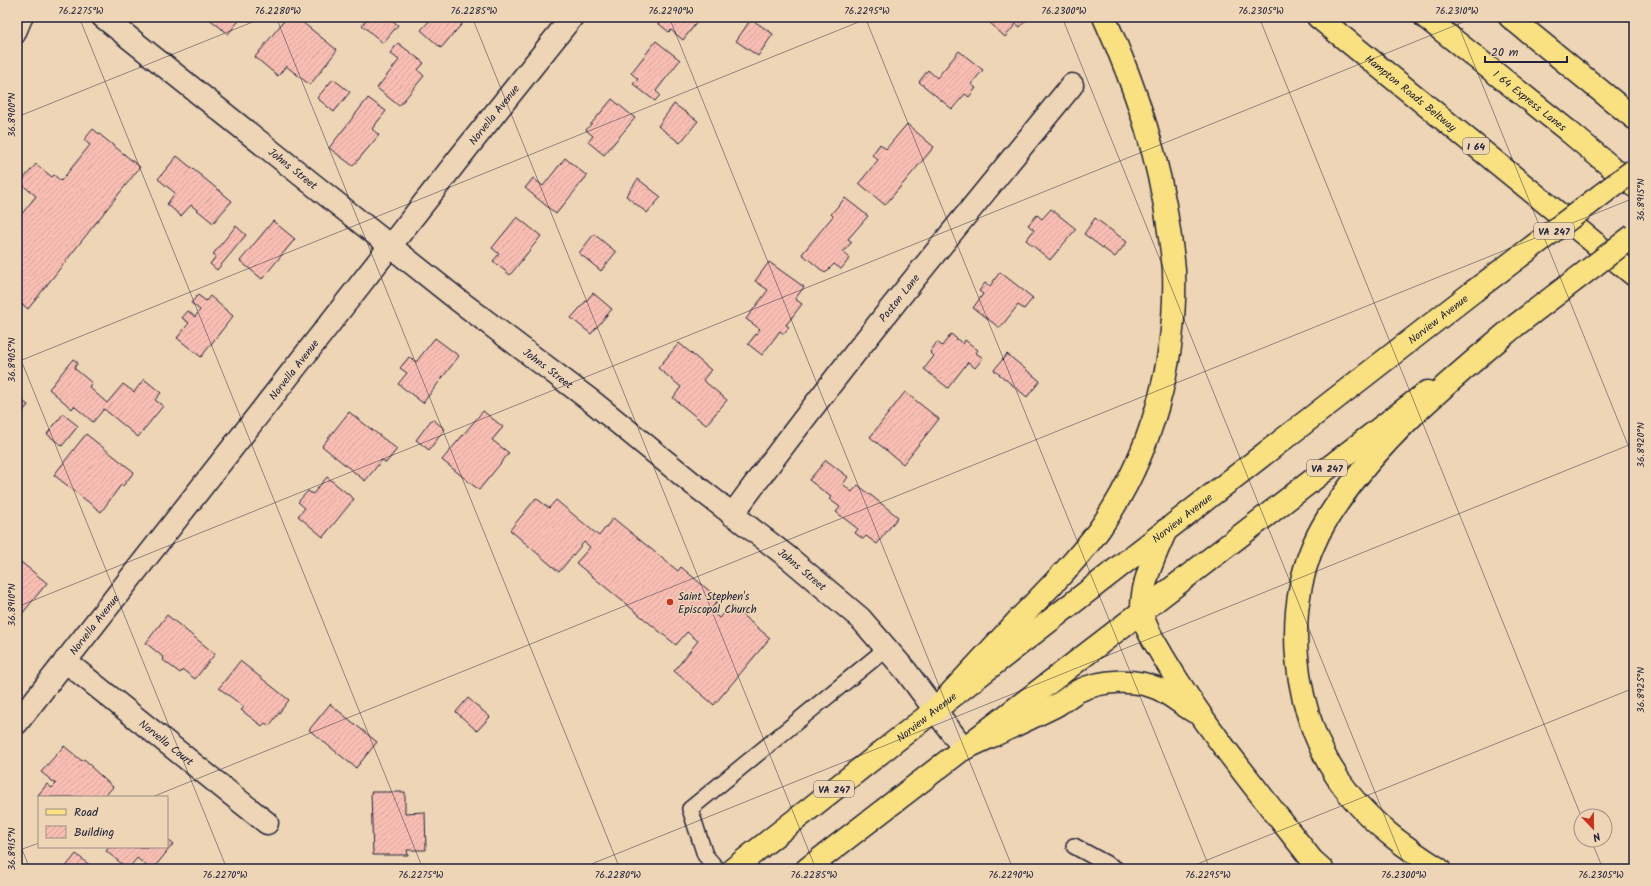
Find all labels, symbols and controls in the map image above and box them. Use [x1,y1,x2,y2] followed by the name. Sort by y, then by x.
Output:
[58,3,104,19] text: 76.2275°W
[255,3,301,19] text: 76.2280°W
[451,3,498,19] text: 76.2285°W
[648,3,694,19] text: 76.2290°W
[844,3,890,19] text: 76.2295°W
[1041,3,1087,19] text: 76.2300°W
[1238,3,1284,19] text: 76.2305°W
[1435,3,1479,19] text: 76.2310°W
[1485,38,1567,64] scale bar
[1491,43,1519,62] text: 20 m
[1360,51,1461,137] street label: Hampton Roads Beltway
[1488,66,1570,136] street label: I 64 Express Lanes
[465,81,525,149] street label: Norvella Avenue
[4,92,20,137] text: 36.8900°N
[1463,138,1489,154] road number: I 64
[264,144,322,195] street label: Johns Street
[1633,178,1649,222] text: 36.8915°N
[1534,223,1574,239] road number: VA 247
[875,270,925,326] street label: Poston Lane
[1404,290,1473,349] street label: Norview Avenue
[265,336,324,404] street label: Norvella Avenue
[4,337,20,383] text: 36.8905°N
[519,344,577,394] street label: Johns Street
[1633,422,1649,468] text: 36.8920°N
[1307,460,1347,476] road number: VA 247
[1148,489,1217,548] street label: Norview Avenue
[773,544,830,596] street label: Johns Street
[4,583,20,626] text: 36.8910°N
[678,588,757,619] place label: Saint Stephen's Episcopal Church
[65,591,124,660] street label: Norvella Avenue
[665,597,675,607] marker: Saint Stephen's Episcopal Church
[1633,667,1649,713] text: 36.8925°N
[893,688,961,747] street label: Norview Avenue
[135,716,198,771] street label: Norvella Court
[814,781,854,797] road number: VA 247
[38,796,168,848] legend
[74,803,99,822] text: Road
[1573,808,1613,848] north arrow
[74,823,114,842] text: Building
[4,827,20,871] text: 36.8915°N
[1590,827,1603,846] text: N
[203,867,248,883] text: 76.2270°W
[398,867,444,883] text: 76.2275°W
[595,867,641,883] text: 76.2280°W
[791,867,838,883] text: 76.2285°W
[988,867,1034,883] text: 76.2290°W
[1185,867,1231,883] text: 76.2295°W
[1381,867,1427,883] text: 76.2300°W
[1578,867,1624,883] text: 76.2305°W

